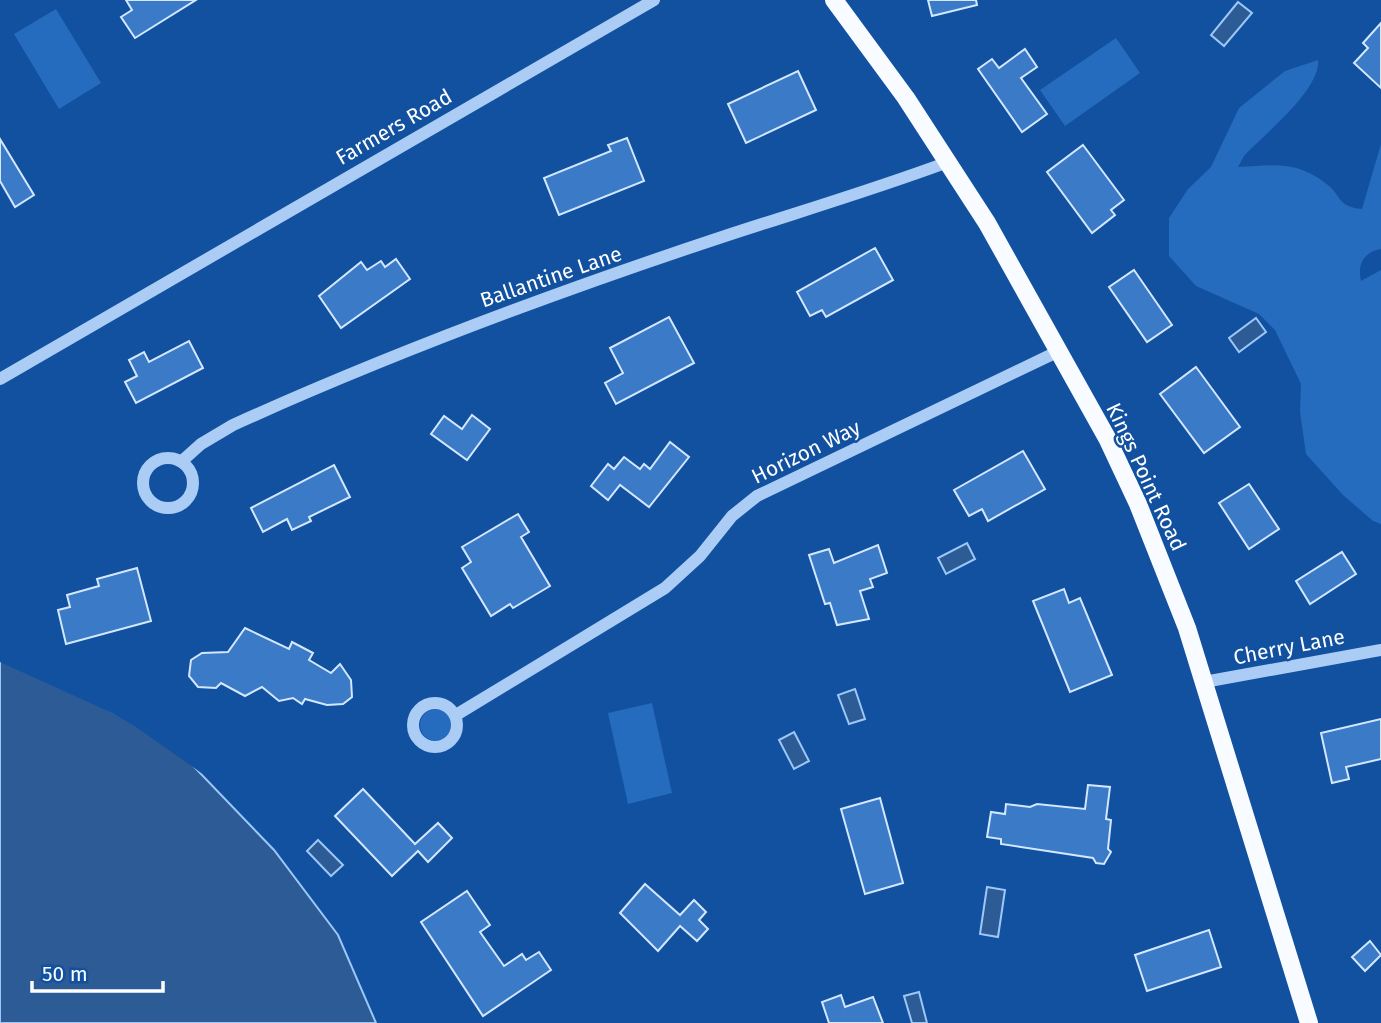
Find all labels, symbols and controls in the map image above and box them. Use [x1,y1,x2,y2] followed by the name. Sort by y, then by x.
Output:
[331,83,457,171] street label: Farmers Road
[477,241,625,313] street label: Ballantine Lane
[1100,399,1192,555] street label: Kings Point Road
[747,414,865,490] street label: Horizon Way
[1231,623,1347,671] street label: Cherry Lane
[32,950,163,994] scale bar
[42,961,88,987] text: 50 m

